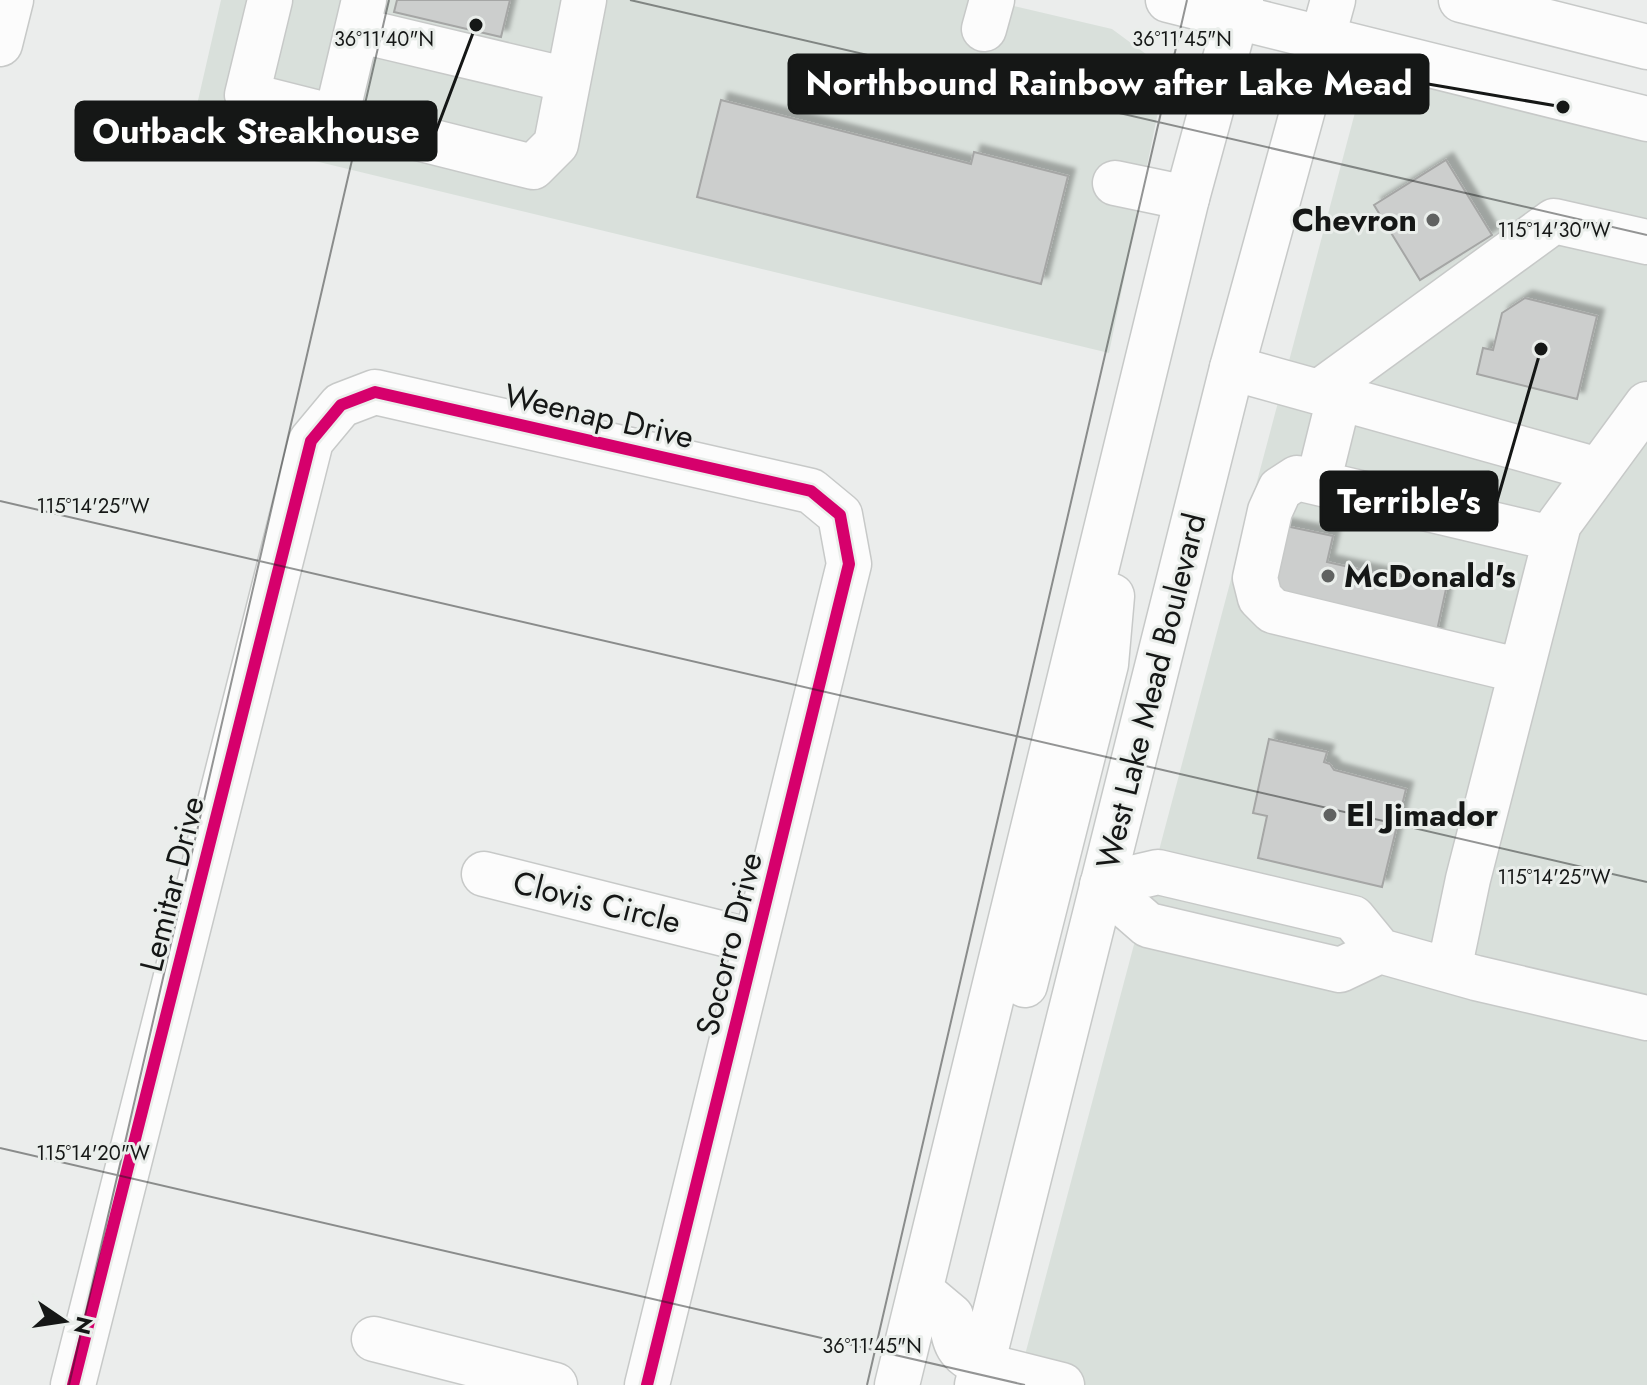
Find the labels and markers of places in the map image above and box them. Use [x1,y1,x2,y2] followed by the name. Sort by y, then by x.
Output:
[789,55,1428,113] callout: Northbound Rainbow after Lake Mead
[76,102,436,160] callout: Outback Steakhouse
[1292,197,1417,243] place label: Chevron
[1424,211,1442,229] marker: Chevron
[1321,472,1497,530] callout: Terrible's
[1344,553,1516,599] place label: McDonald's
[1319,567,1337,585] marker: McDonald's
[1346,792,1498,838] place label: El Jimador
[1321,806,1339,824] marker: El Jimador

